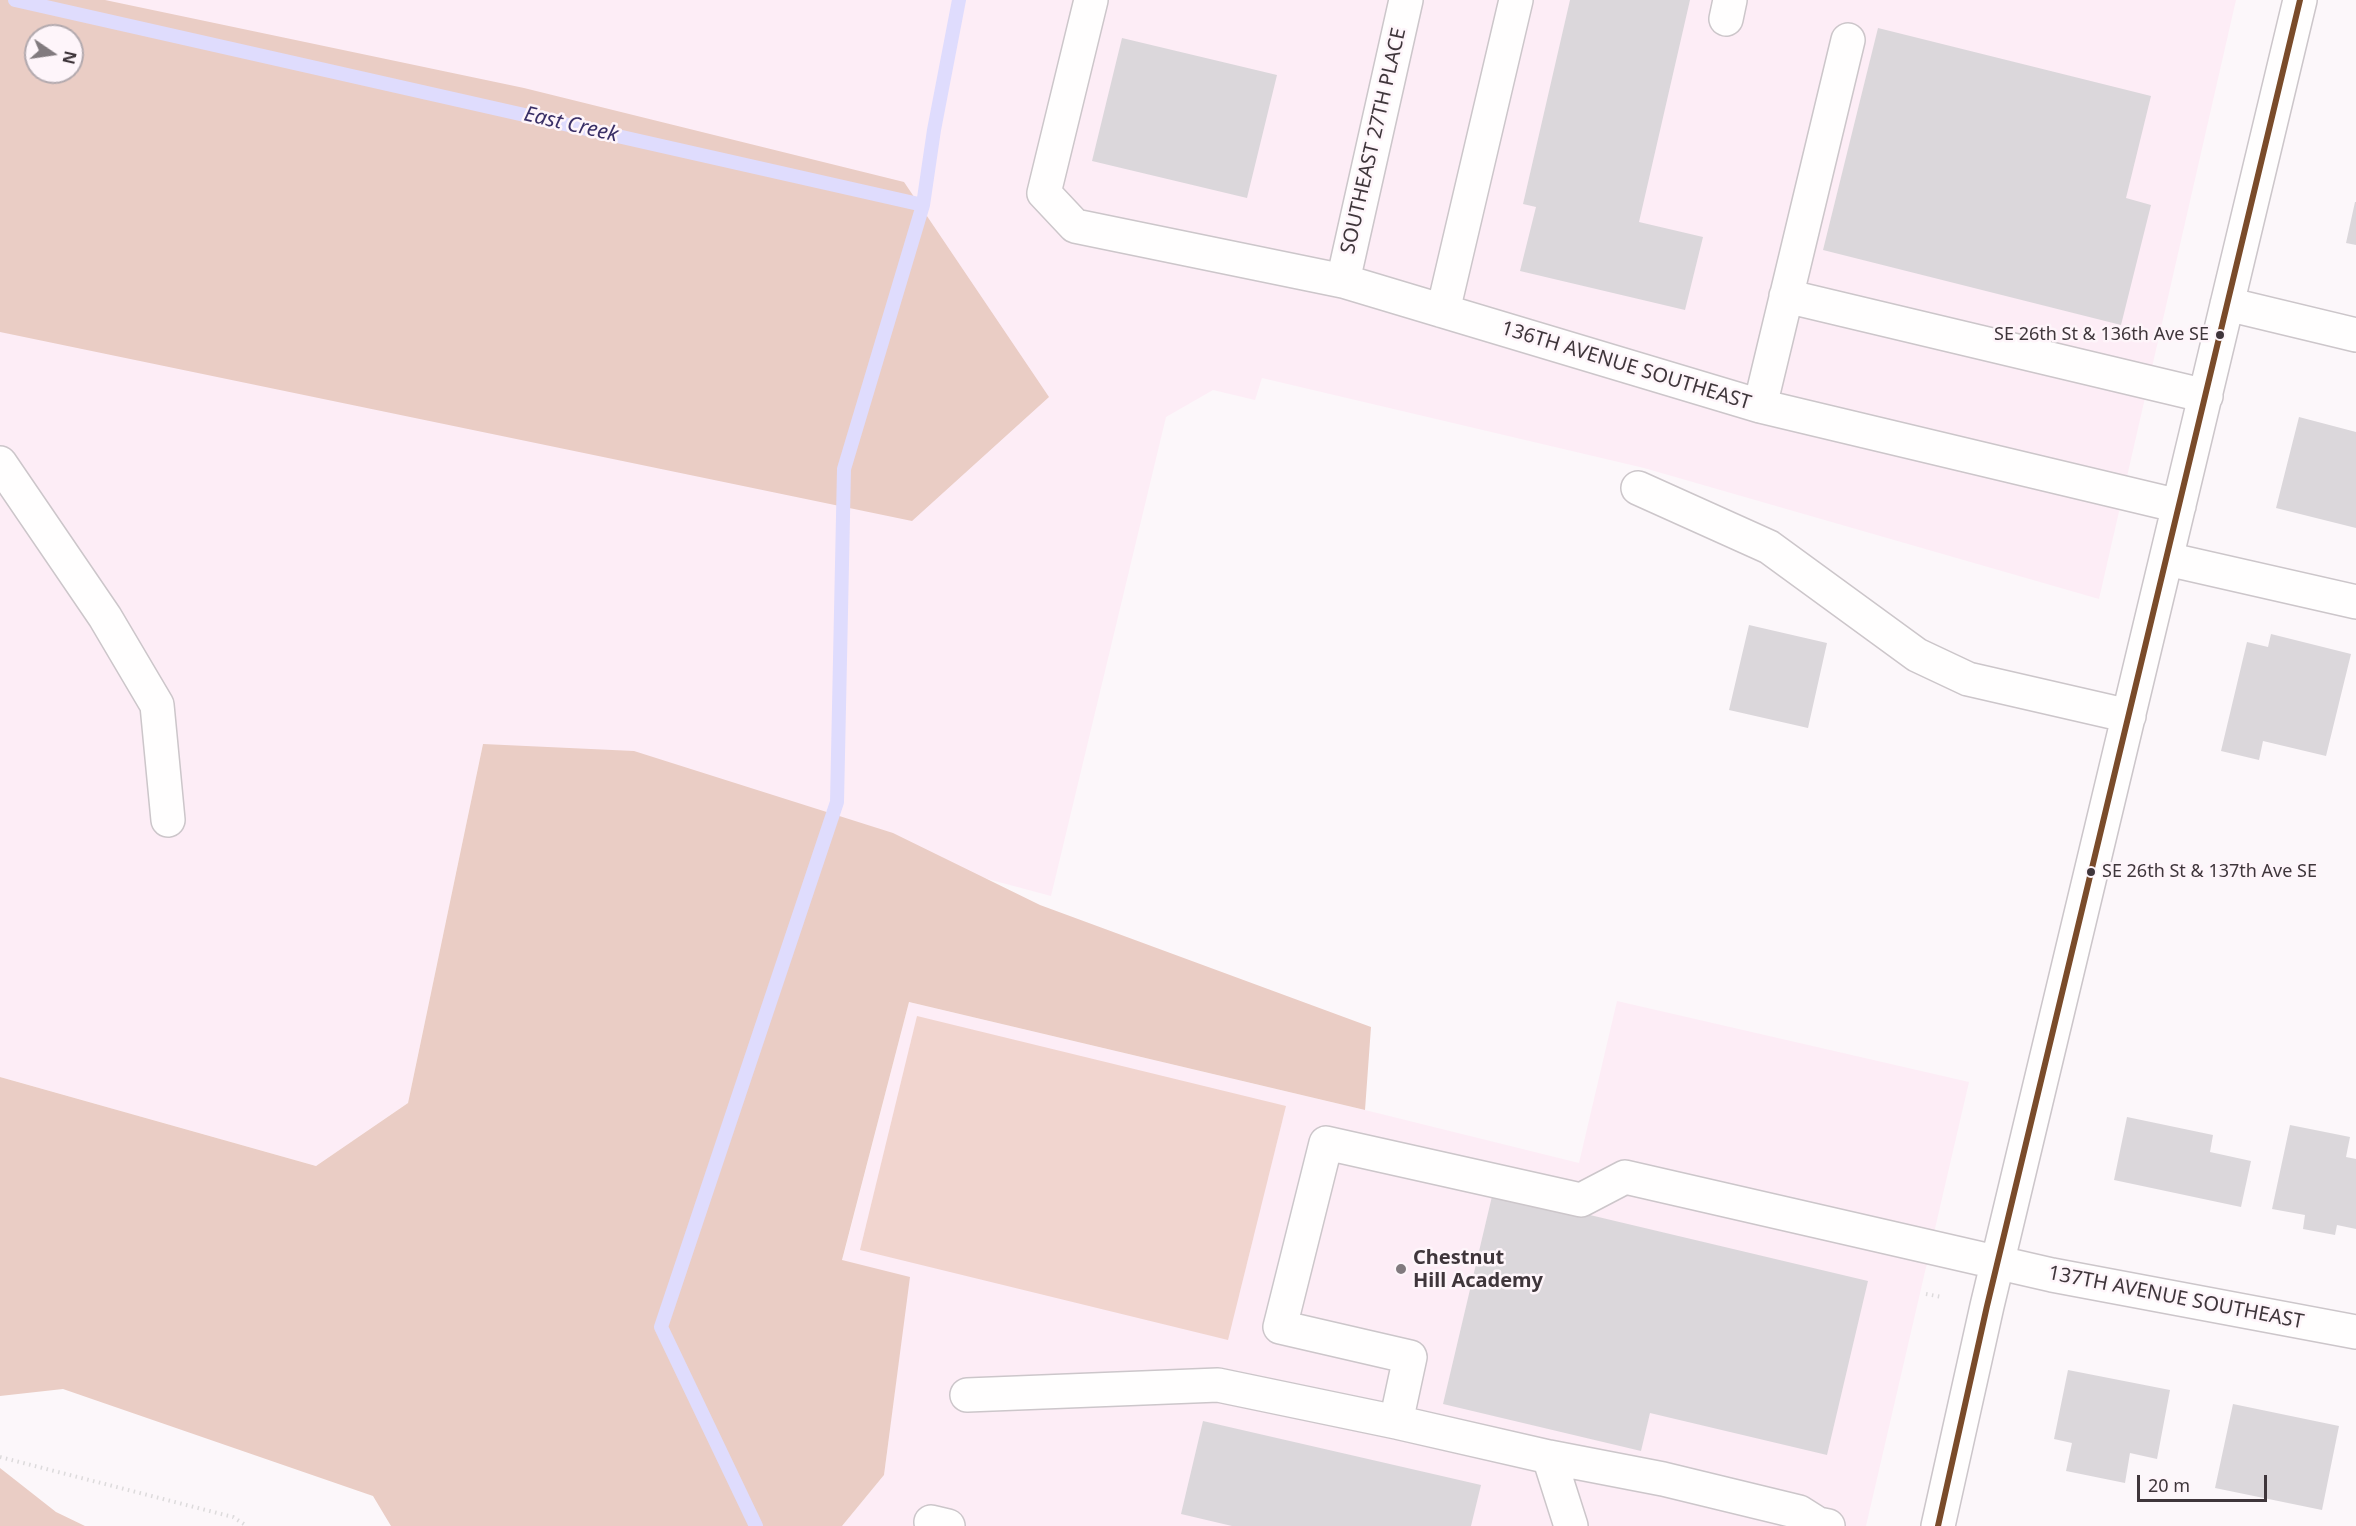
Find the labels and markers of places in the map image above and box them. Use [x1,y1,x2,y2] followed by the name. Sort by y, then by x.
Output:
[1994,324,2209,346] place label: SE 26th St & 136th Ave SE
[2214,329,2226,341] marker: SE 26th St & 136th Ave SE
[2102,861,2317,883] place label: SE 26th St & 137th Ave SE
[2085,866,2097,878] marker: SE 26th St & 137th Ave SE
[1413,1246,1543,1293] place label: Chestnut Hill Academy
[1394,1262,1408,1276] marker: Chestnut Hill Academy

